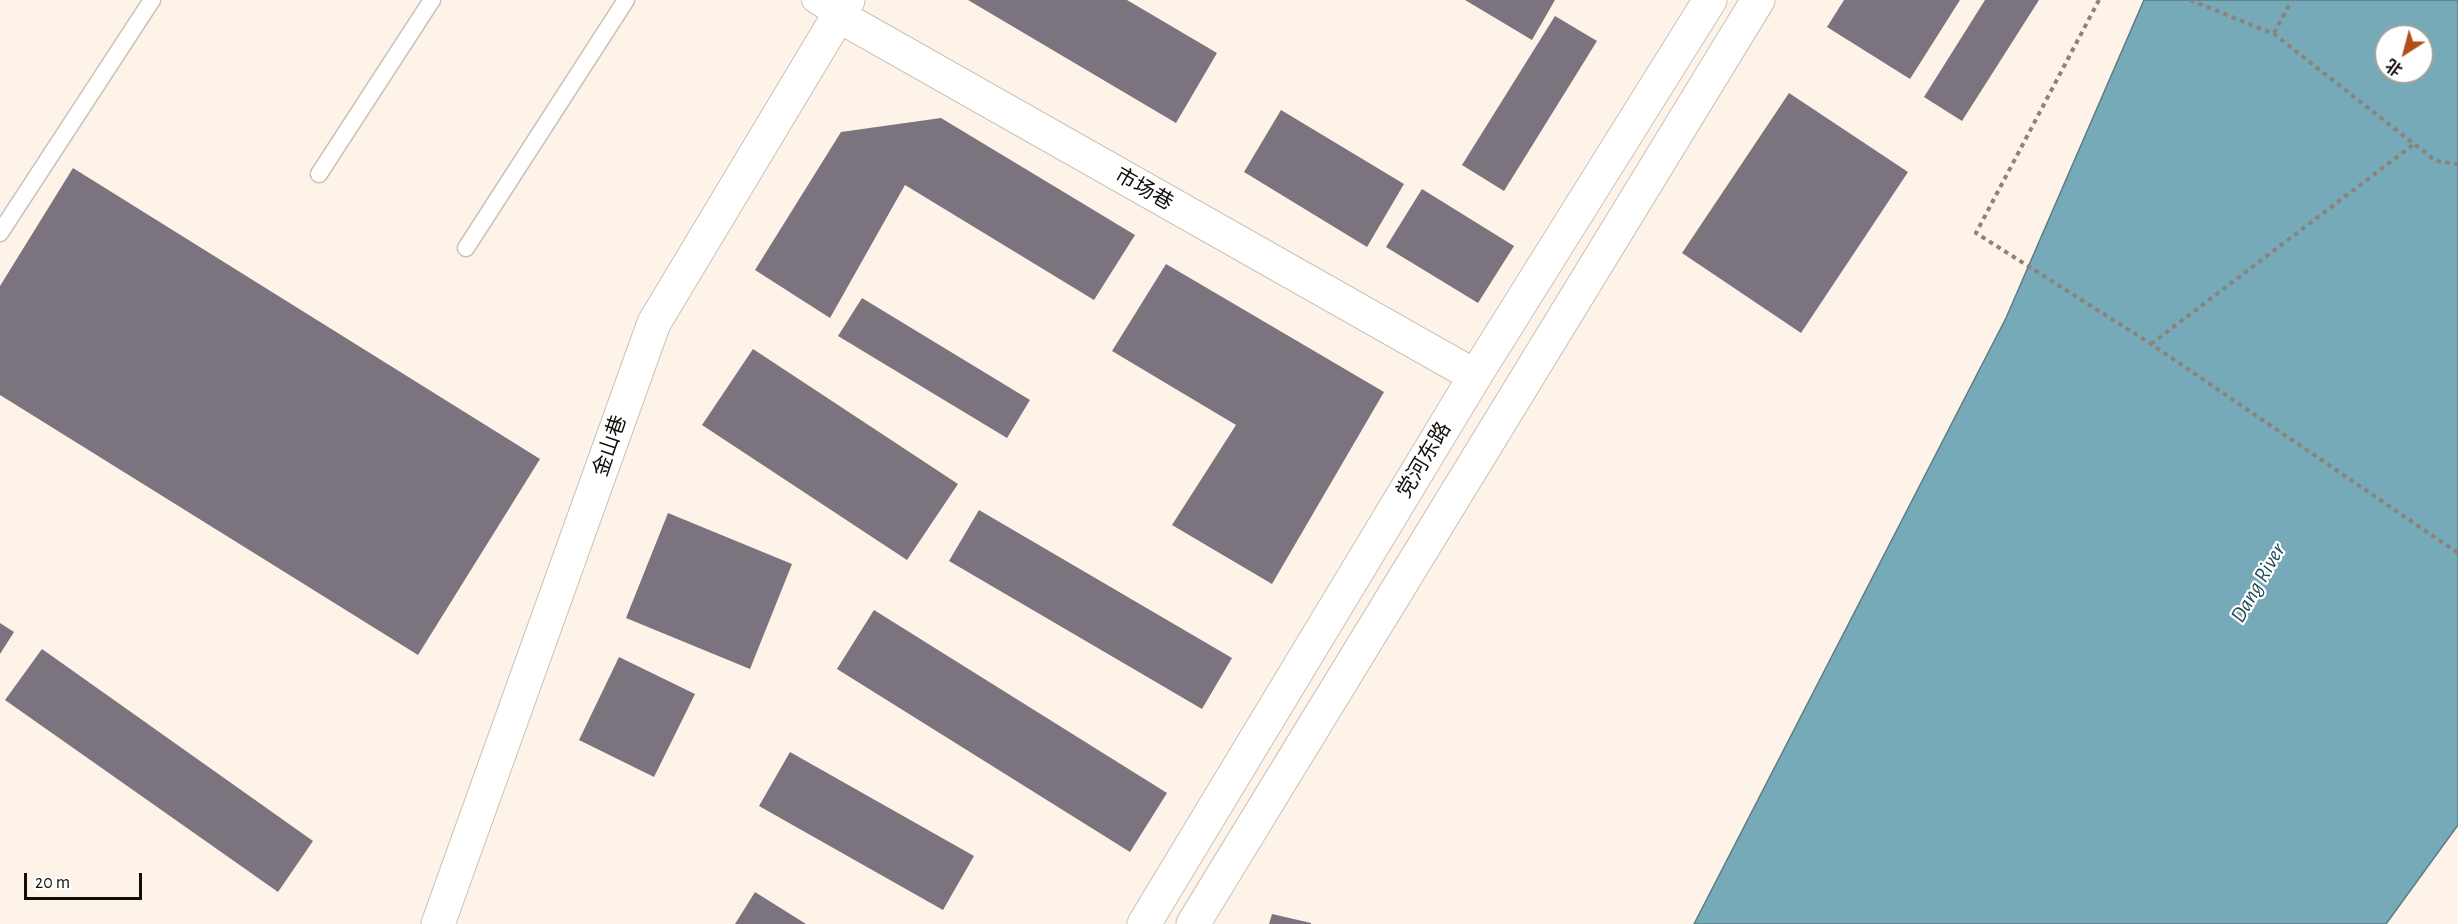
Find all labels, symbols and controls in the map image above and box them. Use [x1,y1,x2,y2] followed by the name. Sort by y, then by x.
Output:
[2374,24,2434,84] north arrow
[2383,56,2406,78] text: 北
[1110,162,1178,216] street label: 市场巷
[588,412,632,480] street label: 金山巷
[1392,418,1456,502] street label: 党河东路
[2225,539,2291,627] water label: Dang River
[27,861,146,899] scale bar
[35,874,70,892] text: 20 m

